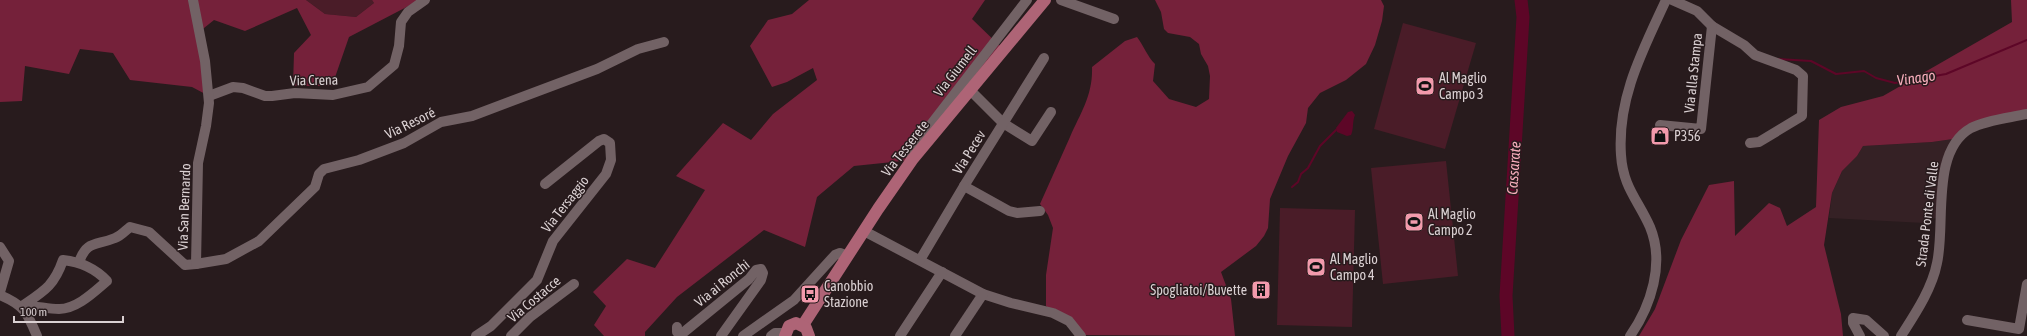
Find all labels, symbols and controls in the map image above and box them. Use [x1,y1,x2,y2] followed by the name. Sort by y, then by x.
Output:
[1681,32,1705,114] street label: Via alla Stampa
[930,42,980,99] street label: Via Giumell
[1895,66,1936,89] water label: Vinago
[1439,70,1487,102] place label: Al Maglio Campo 3
[290,72,338,88] street label: Via Crena
[1414,75,1436,97] sports icon: Al Maglio Campo 3
[382,104,438,142] street label: Via Resoré
[878,117,932,179] street label: Via Tesserete
[1649,125,1671,147] shop icon: P356
[949,127,989,177] street label: Via Pecev
[1674,128,1701,144] place label: P356
[1503,141,1524,195] water label: Cassarate
[1913,160,1941,268] street label: Strada Ponte di Valle
[174,163,194,251] street label: Via San Bernardo
[538,173,592,235] street label: Via Tersaggio
[1428,206,1476,238] place label: Al Maglio Campo 2
[1403,211,1425,233] sports icon: Al Maglio Campo 2
[1330,251,1378,283] place label: Al Maglio Campo 4
[691,256,753,310] street label: Via ai Ronchi
[1305,256,1327,278] sports icon: Al Maglio Campo 4
[504,272,564,326] street label: Via Costacce
[824,278,873,310] place label: Canobbio Stazione
[1250,279,1272,301] building icon: Spogliatoi/Buvette
[1150,282,1247,298] place label: Spogliatoi/Buvette
[799,283,821,305] bus stop icon: Canobbio Stazione
[14,298,123,324] scale bar
[20,305,47,319] text: 100 m

